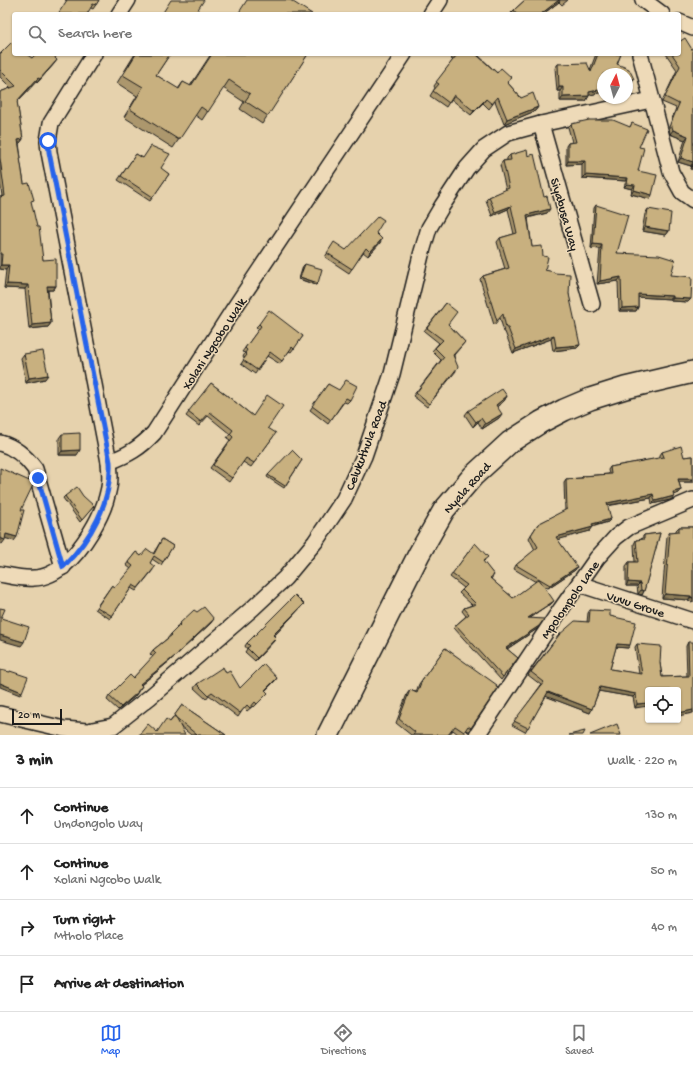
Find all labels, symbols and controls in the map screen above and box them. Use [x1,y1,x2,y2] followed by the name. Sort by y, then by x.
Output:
[12,12,681,56] search box
[26,23,48,45] icon: search
[58,25,132,43] text: Search here
[597,68,633,104] north arrow
[39,132,57,150] route start
[546,176,581,253] street label: Siyabusa Way
[179,295,251,394] street label: Xolani Ngcobo Walk
[343,398,392,493] street label: Celukuthula Road
[441,459,496,517] street label: Nyala Road
[29,469,47,487] route end
[539,558,604,642] street label: Mpolompolo Lane
[603,589,666,622] street label: Vuvu Grove
[645,687,681,723] map controls
[645,687,681,723] button: locate
[12,707,62,726] scale bar
[18,710,40,722] text: 20 m
[16,751,53,771] text: 3 min
[607,754,677,769] text: Walk · 220 m
[54,799,108,817] text: Continue
[16,805,38,827] icon: ahead
[645,808,677,823] text: 130 m
[54,817,143,832] text: Umdongolo Way
[54,855,108,873] text: Continue
[16,861,38,883] icon: ahead
[650,864,677,879] text: 50 m
[54,873,160,888] text: Xolani Ngcobo Walk
[54,911,114,929] text: Turn right
[16,917,38,939] icon: right
[651,920,677,935] text: 40 m
[54,929,123,944] text: Mtholo Place
[16,973,38,995] icon: arrive
[54,975,184,993] text: Arrive at destination
[100,1022,122,1058] tab: Map
[321,1022,366,1058] tab: Directions
[565,1022,593,1058] tab: Saved

